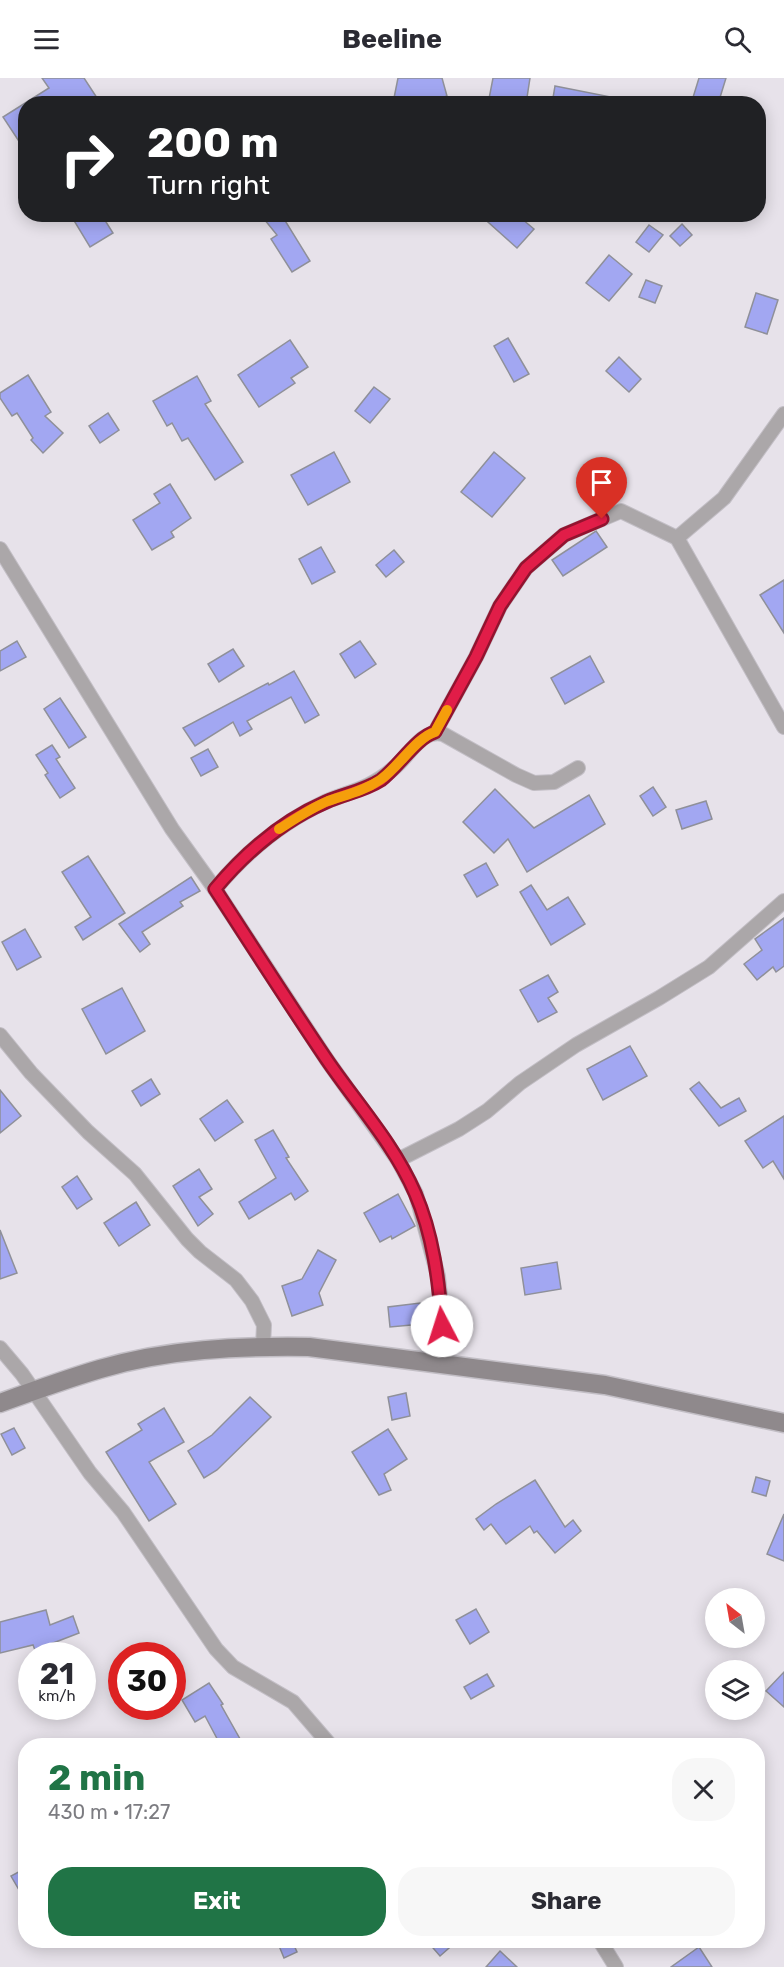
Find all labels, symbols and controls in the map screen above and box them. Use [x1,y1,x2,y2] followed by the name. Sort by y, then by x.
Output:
[30,23,63,56] icon: menu
[342,23,442,55] text: Beeline
[721,23,754,56] icon: search
[147,118,279,168] text: 200 m
[48,120,126,198] icon: right
[147,169,270,201] text: Turn right
[576,457,627,519] pin
[585,466,618,499] icon: arrive
[410,1294,474,1358] position arrow
[705,1588,765,1648] north arrow
[705,1588,765,1720] map controls
[108,1642,186,1720] speed limit sign: 30
[40,1656,74,1692] text: 21
[705,1660,765,1720] button: layers
[38,1687,76,1705] text: km/h
[48,1756,146,1799] text: 2 min
[672,1758,735,1821] button: close
[48,1800,170,1824] text: 430 m · 17:27
[48,1867,386,1936] button: Exit
[398,1867,735,1936] button: Share

